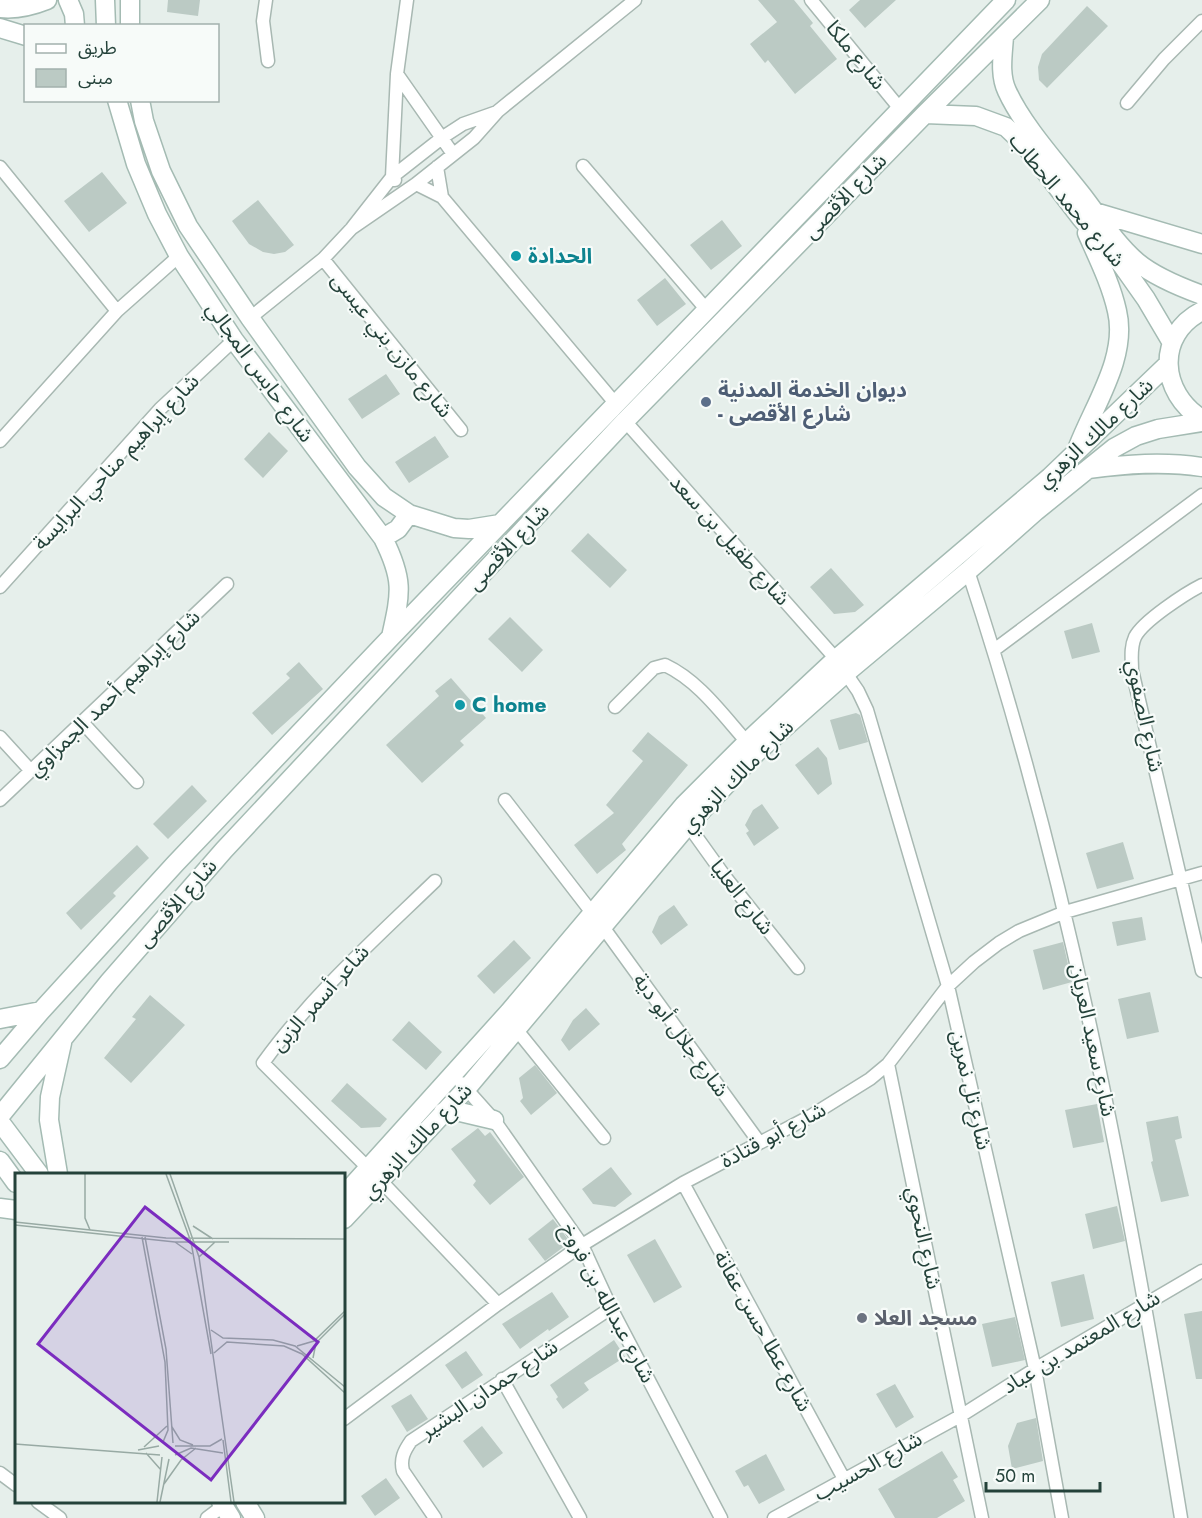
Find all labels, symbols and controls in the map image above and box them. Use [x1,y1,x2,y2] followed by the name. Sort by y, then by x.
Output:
[819,14,893,96] street label: شارع ملكا
[24,24,219,102] legend
[78,35,117,61] text: طريق
[78,65,113,91] text: مبنى
[1002,126,1132,274] street label: شارع محمد الحطاب
[796,146,894,246] street label: شارع الأقصى
[528,241,592,271] place label: الحدادة
[509,249,523,263] marker: الحدادة
[323,266,460,425] street label: شارع مازن بني عيسى
[198,296,321,449] street label: شارع حابس المجالي
[26,367,207,558] street label: شارع إبراهيم مناحي البرايسة
[1030,371,1161,496] street label: شارع مالك الزهري
[718,375,907,429] place label: ديوان الخدمة المدنية - شارع الأقصى
[699,395,713,409] marker: ديوان الخدمة المدنية - شارع الأقصى
[663,468,797,612] street label: شارع طفيل بن سعد
[460,497,556,597] street label: شارع الأقصى
[21,602,208,784] street label: شارع إبراهيم أحمد الجمزاوي
[1118,657,1172,775] street label: شارع الصفوي
[472,690,547,720] place label: C home
[453,698,467,712] marker: C home
[673,712,801,840] street label: شارع مالك الزهري
[130,852,224,954] street label: شارع الأقصى
[703,853,781,941] street label: شارع العليا
[264,938,376,1058] street label: شاعر أسمر الزبن
[1062,961,1124,1119] street label: شارع سعيد العريان
[626,967,736,1103] street label: شارع جلال أبو دية
[943,1027,999,1153] street label: شارع تل نمرين
[355,1076,480,1207] street label: شارع مالك الزهري
[715,1095,831,1175] street label: شارع أبو قتادة
[15,1173,345,1503] inset map
[898,1184,949,1292] street label: شارع النحوي
[553,1218,663,1388] street label: شارع عبدالله بن فروخ
[706,1245,820,1417] street label: شارع عطا حسن عفانة
[996,1283,1166,1401] street label: شارع المعتمد بن عباد
[874,1303,978,1333] place label: مسجد العلا
[855,1311,869,1325] marker: مسجد العلا
[413,1332,564,1447] street label: شارع حمدان البشير
[808,1424,928,1508] street label: شارع الحسيب
[986,1455,1100,1493] scale bar
[995,1463,1035,1489] text: 50 m

